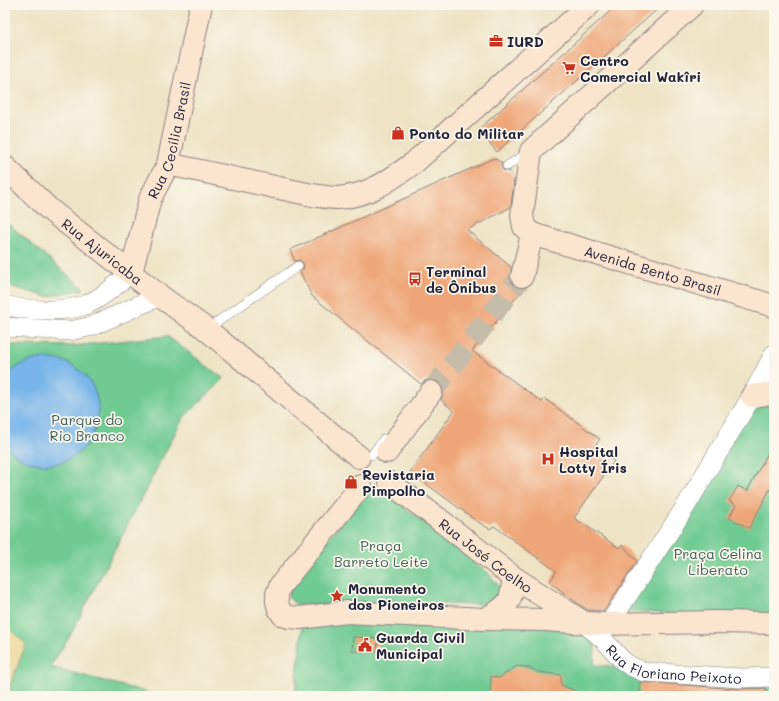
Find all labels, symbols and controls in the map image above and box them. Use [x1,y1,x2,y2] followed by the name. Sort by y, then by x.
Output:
[507,32,544,51] place label: IURD
[488,33,504,49] office icon: IURD
[580,51,701,86] place label: Centro Comercial Wakîri
[561,60,577,76] supermarket icon: Centro Comercial Wakîri
[142,80,194,202] street label: Rua Cecília Brasil
[409,124,524,143] place label: Ponto do Militar
[390,125,406,141] shop icon: Ponto do Militar
[58,213,147,289] street label: Rua Ajuricaba
[582,241,724,299] street label: Avenida Bento Brasil
[426,262,496,297] place label: Terminal de Ônibus
[407,271,423,287] bus stop icon: Terminal de Ônibus
[50,410,124,445] park label: Parque do Rio Branco
[559,442,627,477] place label: Hospital Lotty Íris
[540,451,556,467] hospital icon: Hospital Lotty Íris
[362,465,435,500] place label: Revistaria Pimpolho
[343,474,359,490] shop icon: Revistaria Pimpolho
[435,514,536,597] street label: Rua José Coelho
[334,536,428,571] park label: Praça Barreto Leite
[674,544,762,579] park label: Praça Celina Liberato
[348,579,444,614] place label: Monumento dos Pioneiros
[329,588,345,604] place icon: Monumento dos Pioneiros
[376,628,464,663] place label: Guarda Civil Municipal
[357,637,373,653] public building icon: Guarda Civil Municipal
[603,640,742,688] street label: Rua Floriano Peixoto

